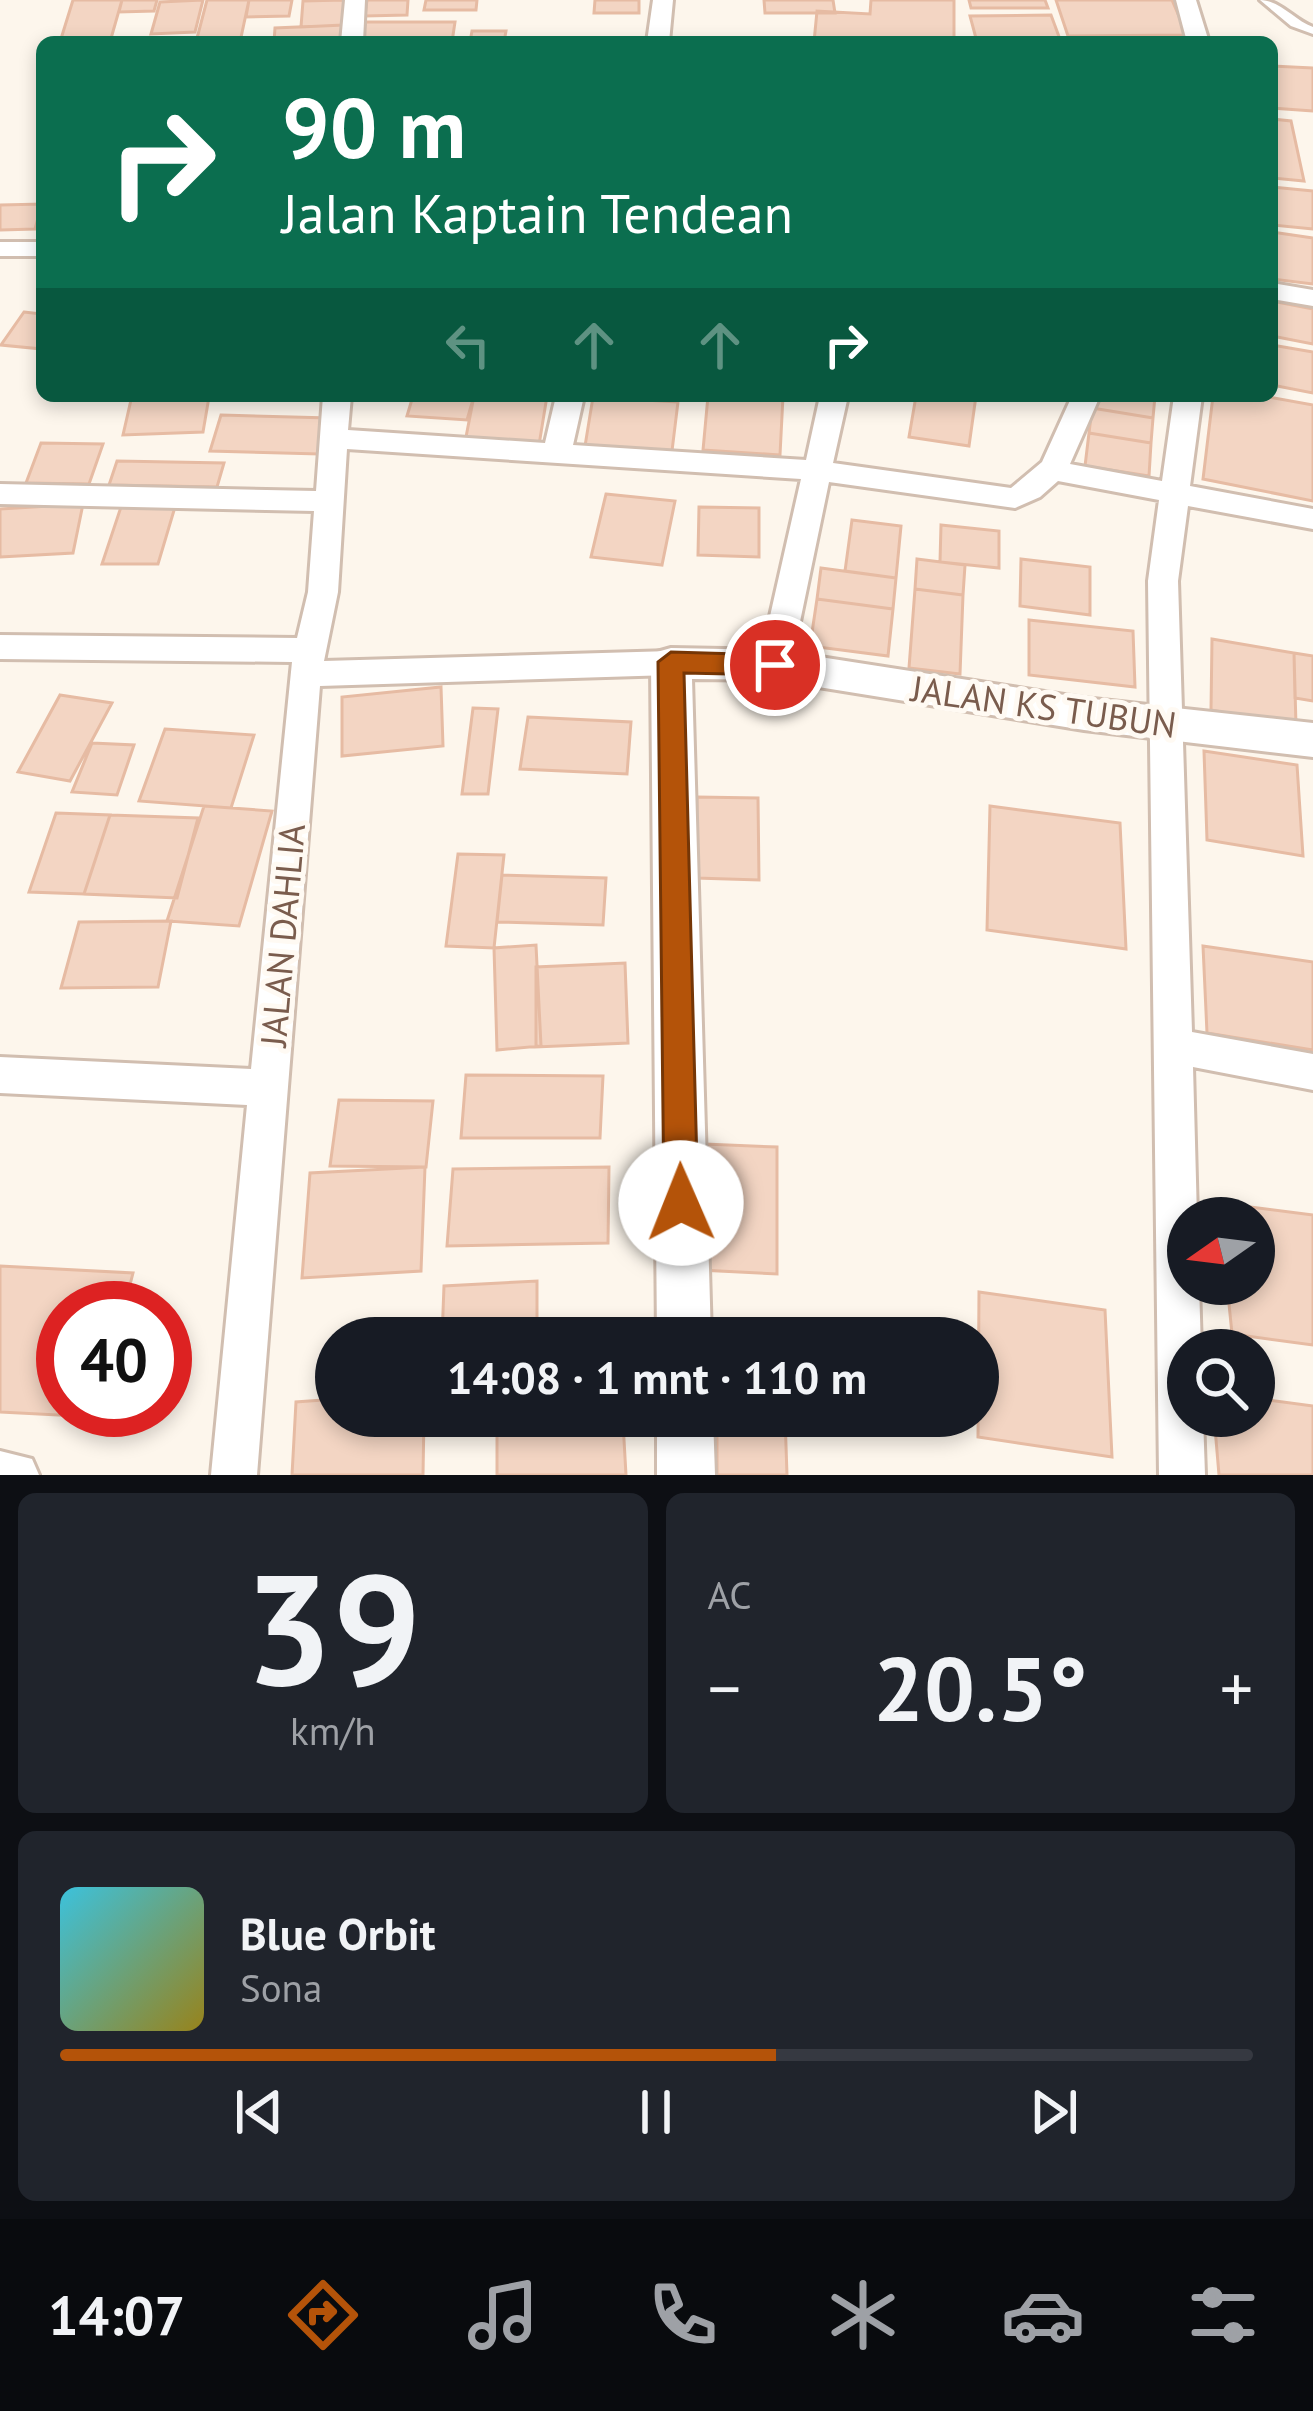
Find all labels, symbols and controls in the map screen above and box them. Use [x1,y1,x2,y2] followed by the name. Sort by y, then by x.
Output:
[282,72,466,181] text: 90 m
[84,84,240,240] icon: right
[282,178,793,248] text: Jalan Kaptain Tendean
[435,312,501,378] icon: left
[561,312,627,378] icon: ahead
[687,312,753,378] icon: ahead
[813,312,879,378] icon: right
[724,614,826,716] pin
[742,632,808,698] icon: arrive
[907,664,1179,748] street label: JALAN KS TUBUN
[249,822,315,1050] street label: JALAN DAHLIA
[618,1140,744,1266] position arrow
[1167,1197,1275,1305] north arrow
[1167,1197,1275,1437] map controls
[36,1281,192,1437] speed limit sign: 40
[1167,1329,1275,1437] button: search
[447,1348,867,1406] text: 14:08 · 1 mnt · 110 m
[244,1526,421,1728] text: 39
[708,1569,752,1620] text: AC
[873,1629,1088,1746] text: 20.5°
[708,1645,741,1730] text: −
[1220,1645,1253,1730] text: +
[290,1705,376,1756] text: km/h
[240,1904,436,1962] text: Blue Orbit
[240,1962,322,2013] text: Sona
[226,2079,292,2145] icon: previous
[623,2079,689,2145] icon: pause
[1021,2079,1087,2145] icon: next
[281,2273,365,2357] icon: directions
[461,2273,545,2357] icon: music
[641,2273,725,2357] icon: phone
[821,2273,905,2357] icon: climate
[1001,2273,1085,2357] icon: car
[1181,2273,1265,2357] icon: filters
[48,2280,185,2350] text: 14:07

